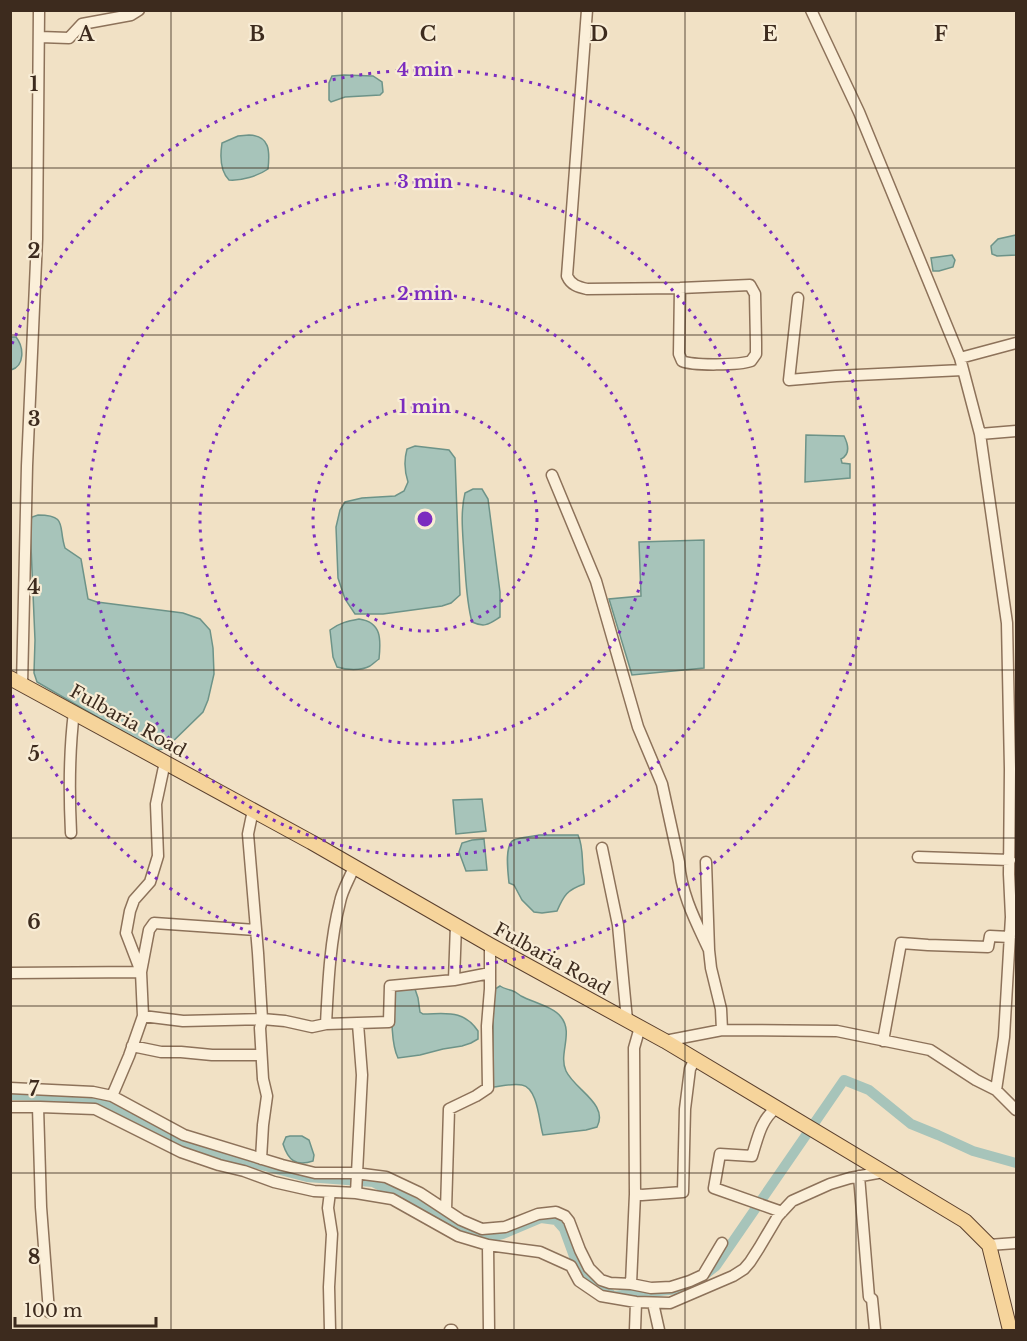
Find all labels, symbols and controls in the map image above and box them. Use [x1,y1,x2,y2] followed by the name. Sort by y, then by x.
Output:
[77,22,95,46] text: A
[249,22,265,46] text: B
[420,22,436,46] text: C
[590,22,608,46] text: D
[762,22,778,46] text: E
[934,22,948,46] text: F
[397,59,453,81] text: 4 min
[30,72,39,96] text: 1
[397,171,453,193] text: 3 min
[27,239,41,263] text: 2
[397,283,453,305] text: 2 min
[399,396,451,418] text: 1 min
[28,407,40,431] text: 3
[415,509,435,529] centre of rings
[27,575,41,599] text: 4
[66,680,190,762] street label: Fulbaria Road
[28,742,40,766] text: 5
[27,910,41,934] text: 6
[490,918,614,1000] street label: Fulbaria Road
[29,1077,40,1101] text: 7
[28,1245,40,1269] text: 8
[15,1290,156,1328] scale bar
[24,1300,82,1322] text: 100 m

